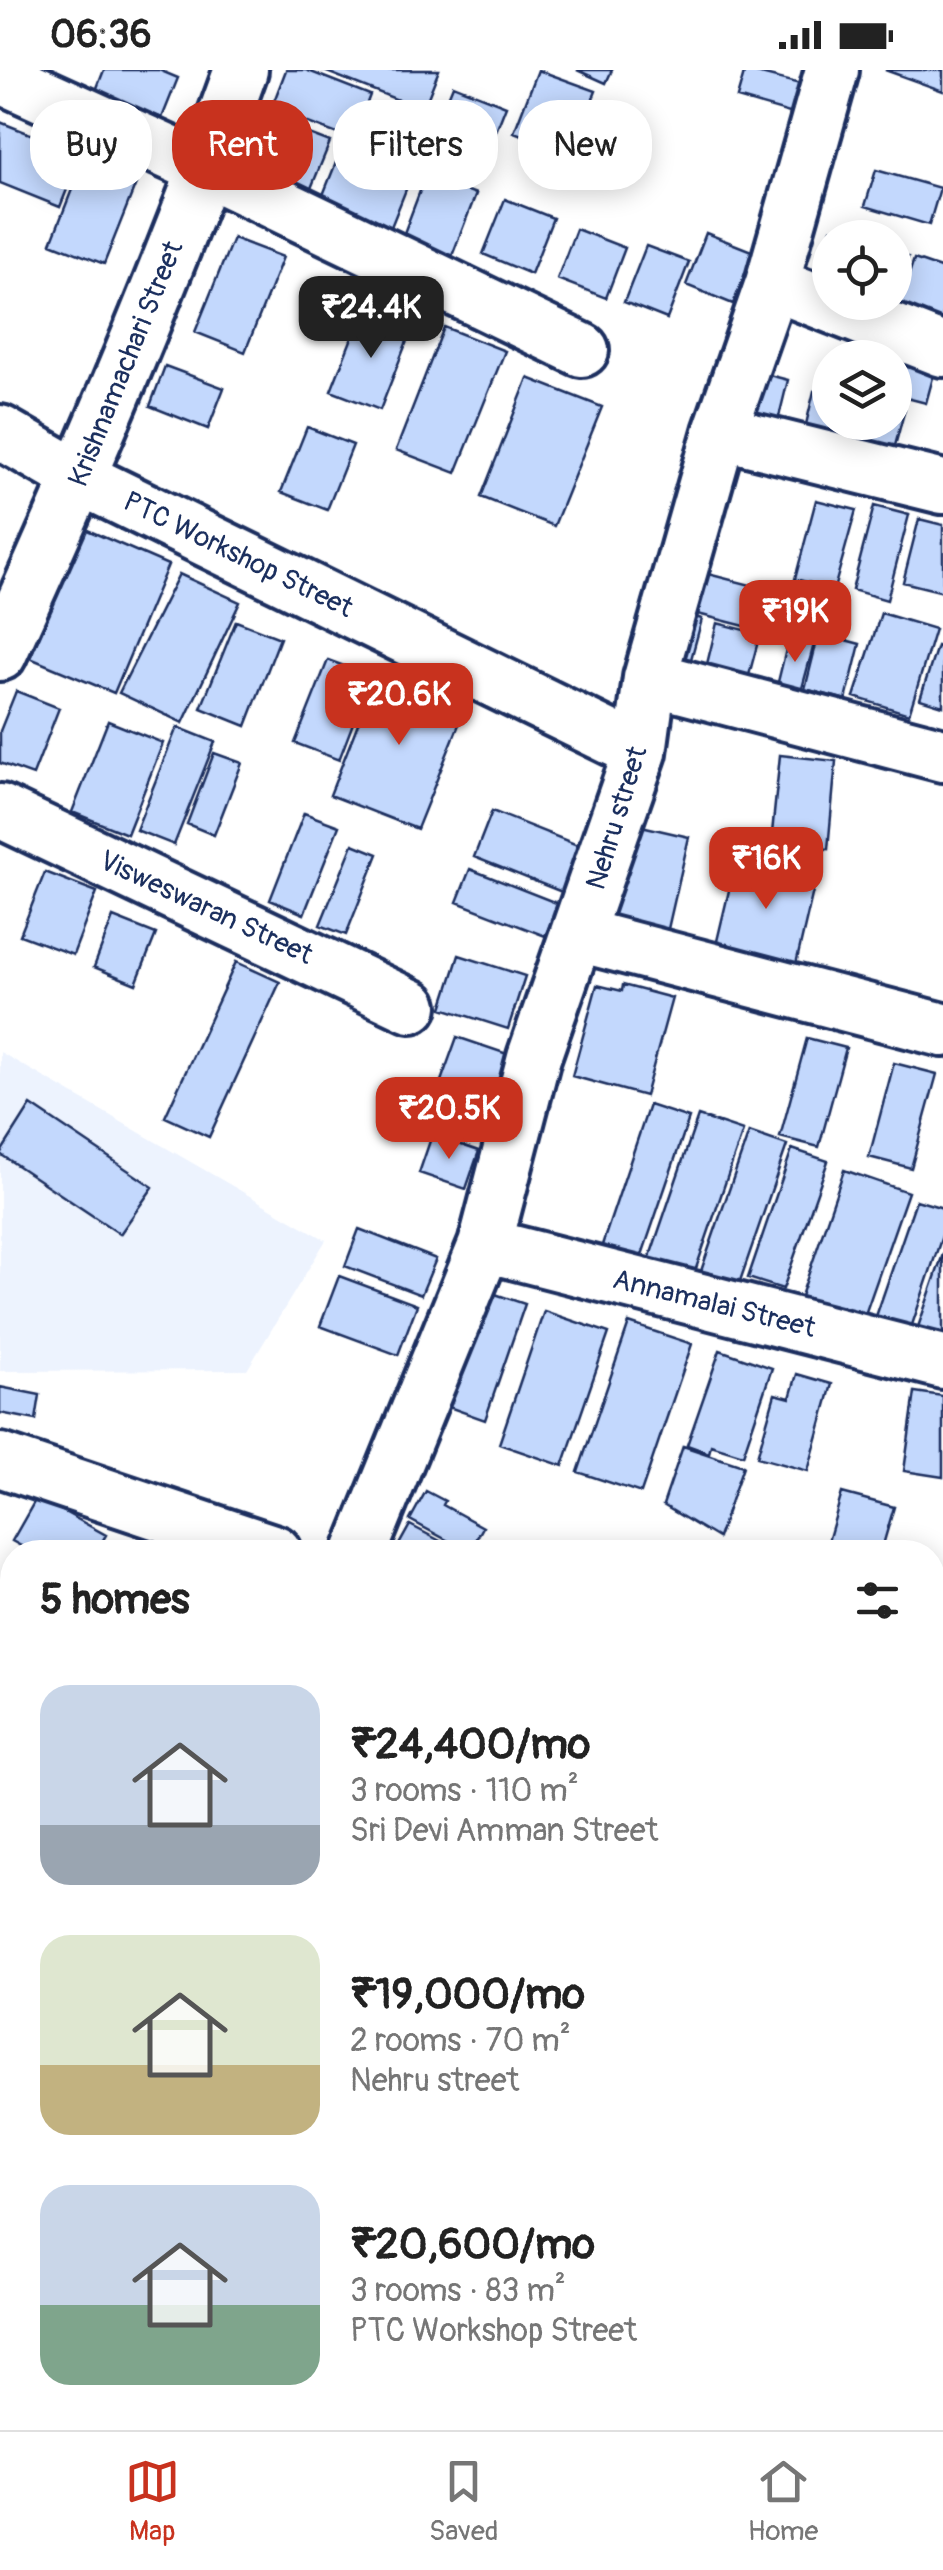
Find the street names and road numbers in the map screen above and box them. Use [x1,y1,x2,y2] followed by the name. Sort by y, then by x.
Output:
[61,235,191,492] street label: Krishnamachari Street
[117,484,359,626] street label: PTC Workshop Street
[579,741,656,894] street label: Nehru street
[94,843,319,973] street label: Visweswaran Street
[609,1262,820,1346] street label: Annamalai Street

